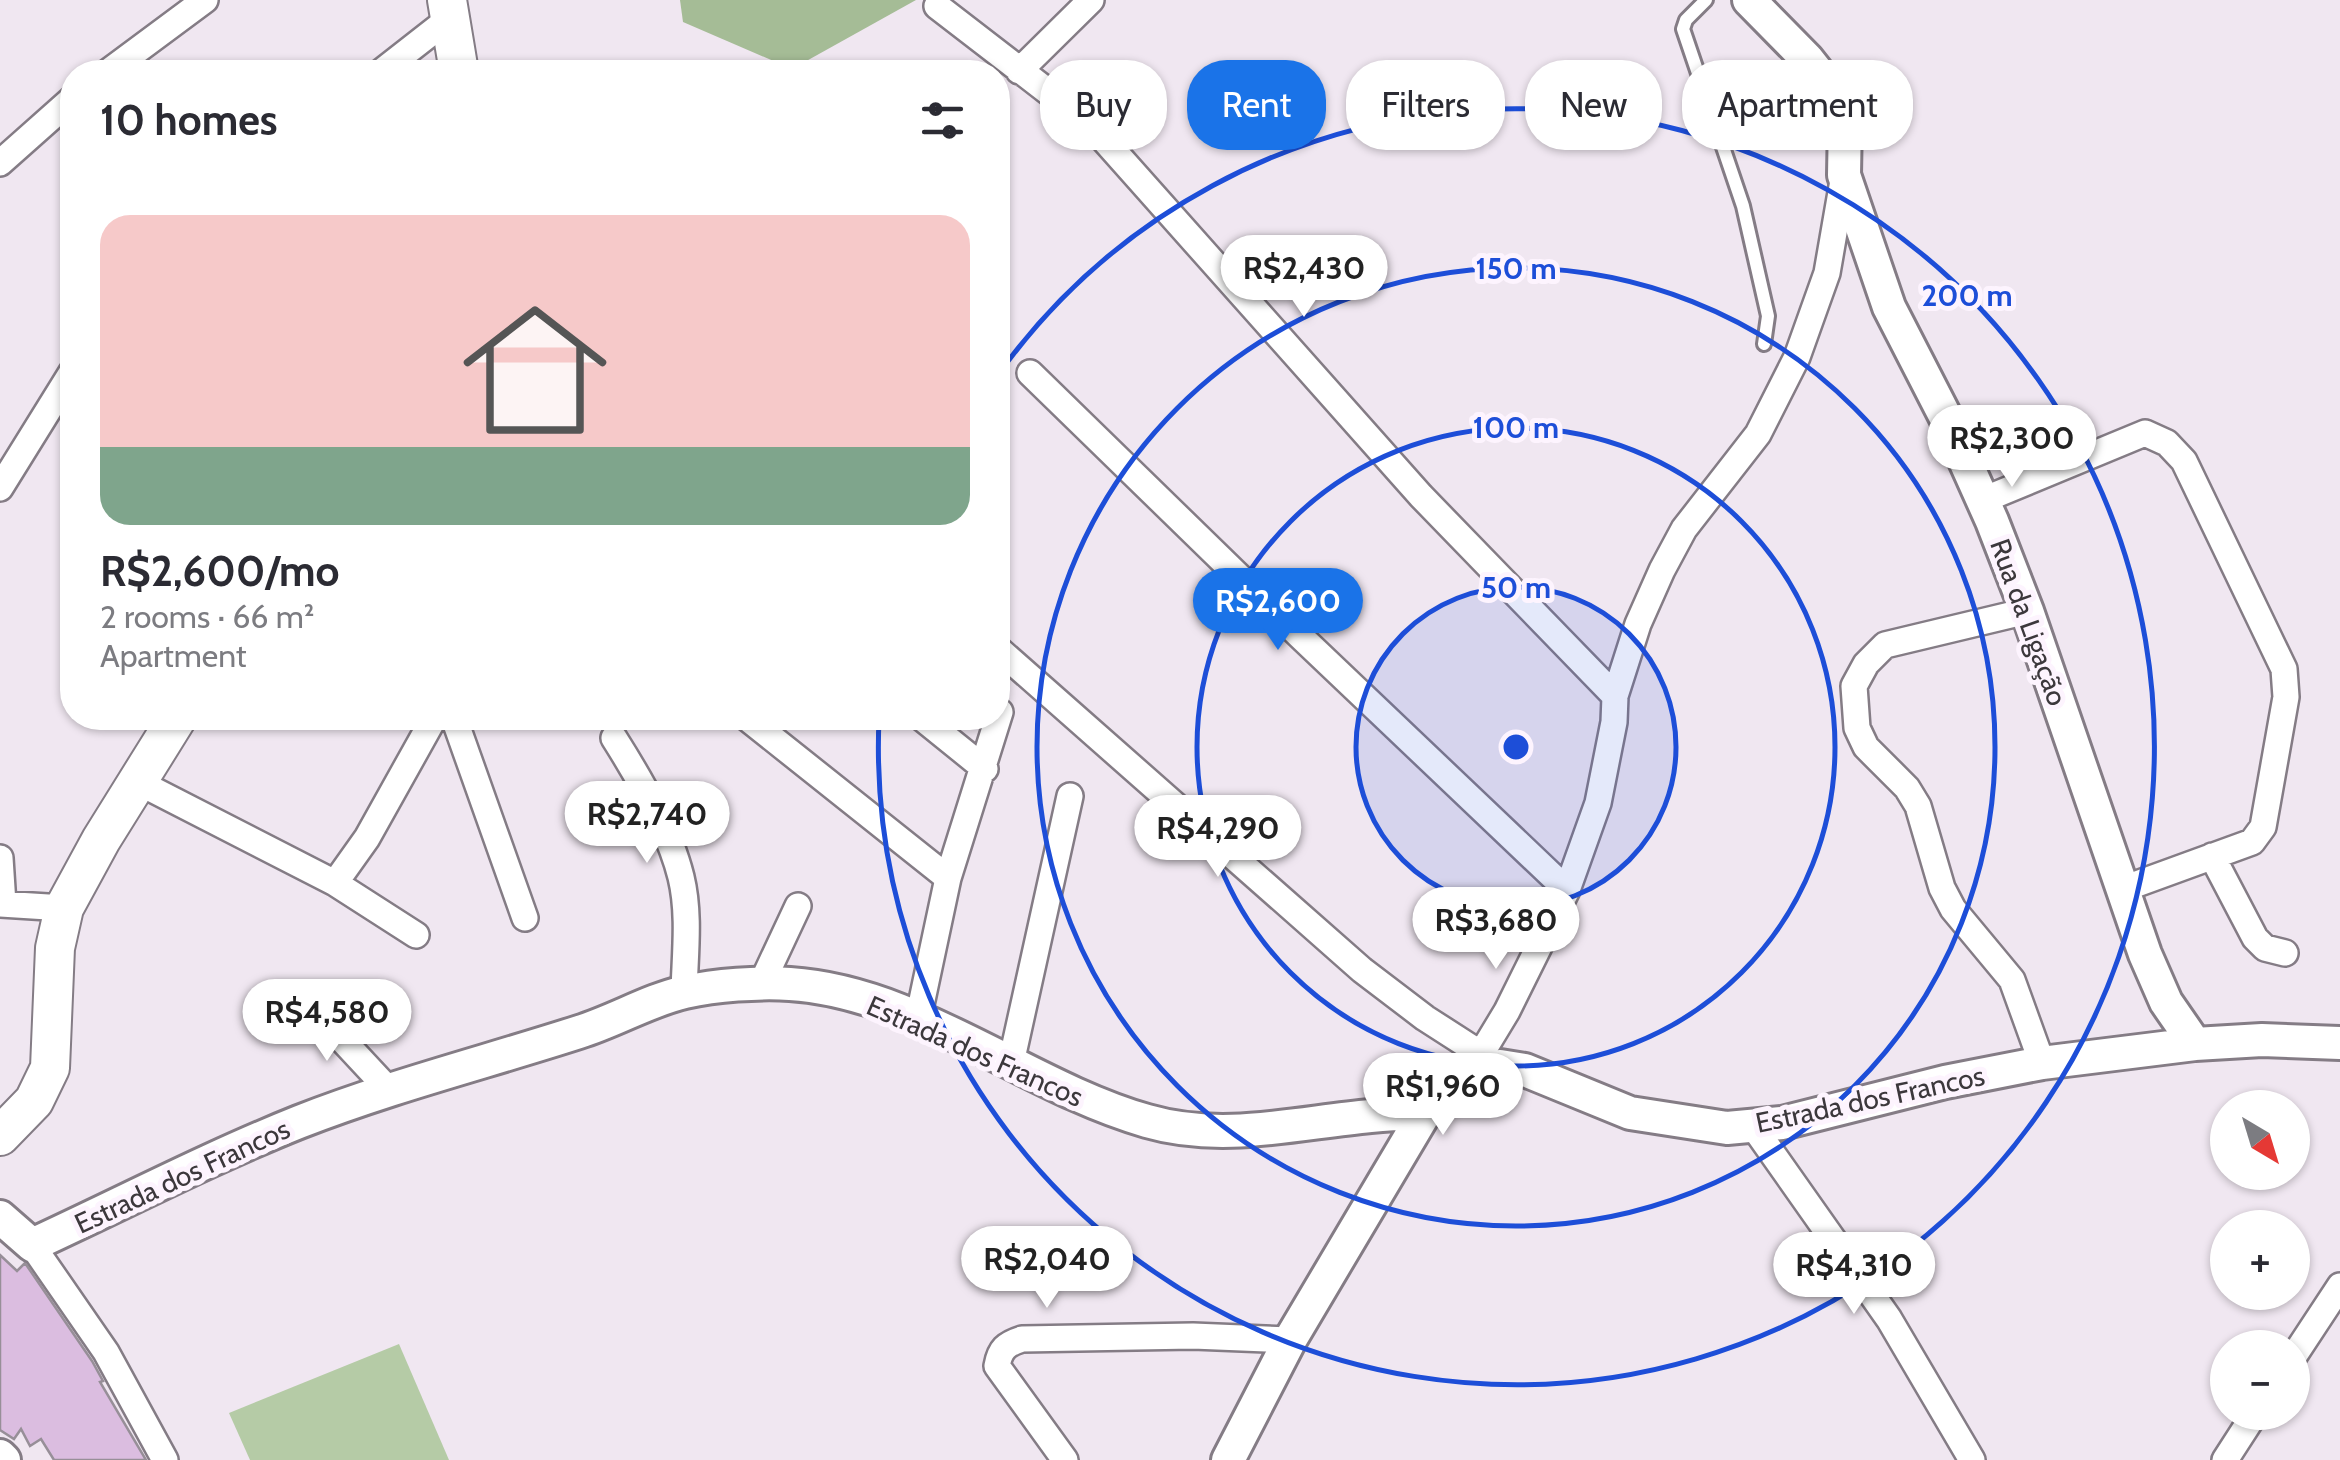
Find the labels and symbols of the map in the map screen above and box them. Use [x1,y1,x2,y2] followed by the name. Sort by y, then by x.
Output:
[1212,235,1396,320] pin: R$2,430
[1475,250,1557,287] text: 150 m
[1921,277,2013,314] text: 200 m
[1920,405,2104,490] pin: R$2,300
[1473,409,1559,446] text: 100 m
[1983,534,2075,710] street label: Rua da Ligação
[1186,568,1370,653] pin: R$2,600
[1481,569,1551,606] text: 50 m
[1498,729,1534,765] centre of rings
[555,781,739,866] pin: R$2,740
[1126,795,1310,880] pin: R$4,290
[1404,887,1588,972] pin: R$3,680
[235,979,419,1064] pin: R$4,580
[862,988,1088,1114] street label: Estrada dos Francos
[1351,1053,1535,1138] pin: R$1,960
[1752,1058,1988,1140] street label: Estrada dos Francos
[2210,1090,2310,1190] north arrow
[69,1111,295,1241] street label: Estrada dos Francos
[955,1226,1139,1311] pin: R$2,040
[1762,1232,1946,1317] pin: R$4,310

